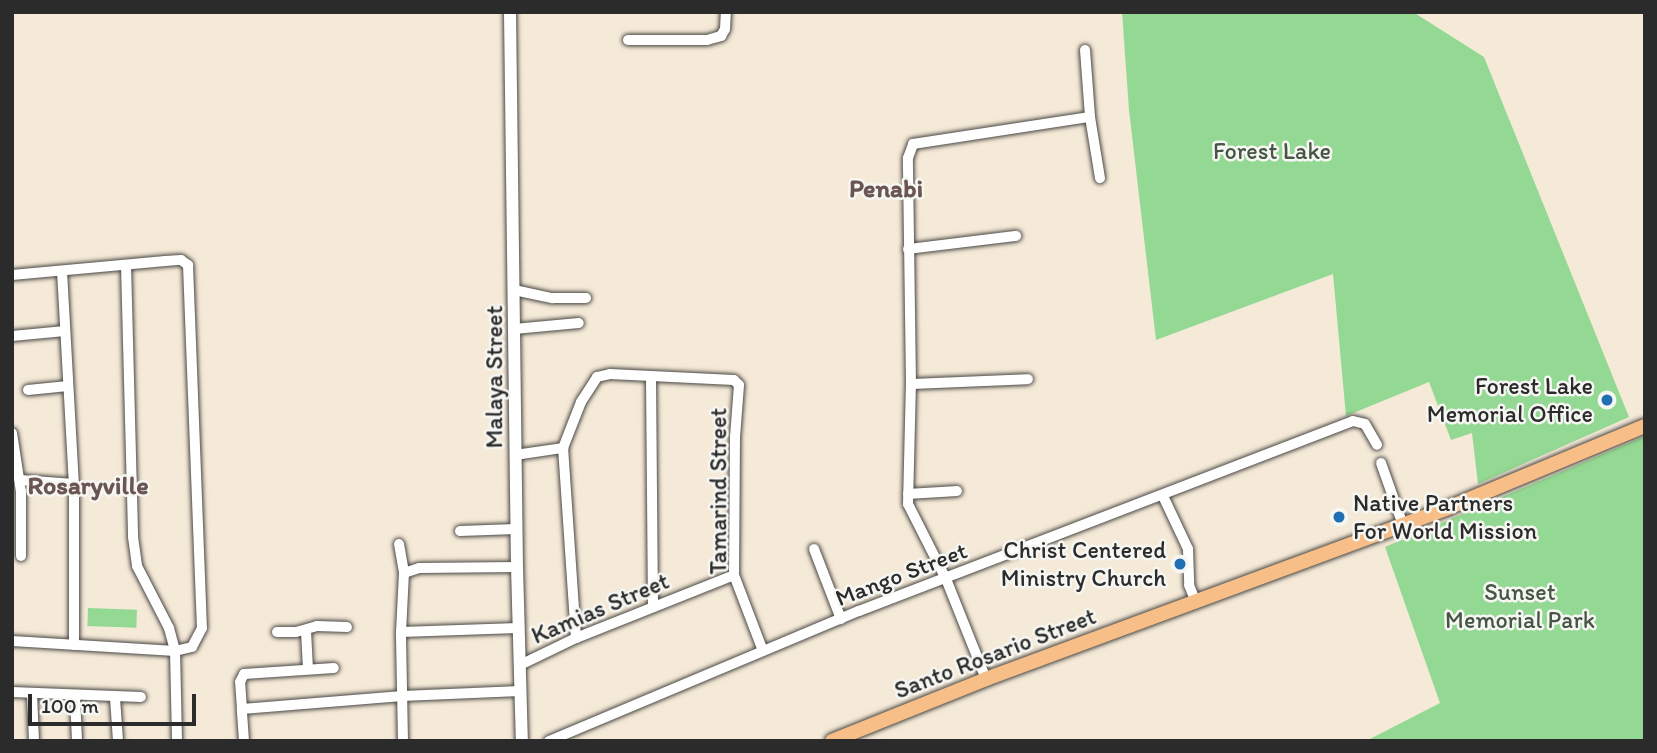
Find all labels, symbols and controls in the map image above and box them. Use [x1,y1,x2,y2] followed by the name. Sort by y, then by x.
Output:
[1213,137,1331,165] park label: Forest Lake
[849,173,923,205] district label: Penabi
[480,306,508,448] street label: Malaya Street
[1427,372,1593,428] place label: Forest Lake Memorial Office
[1599,392,1615,408] marker: Forest Lake Memorial Office
[704,408,732,574] street label: Tamarind Street
[27,470,149,502] district label: Rosaryville
[1353,489,1537,545] place label: Native Partners For World Mission
[1331,509,1347,525] marker: Native Partners For World Mission
[831,536,971,612] street label: Mango Street
[1001,536,1166,592] place label: Christ Centered Ministry Church
[1172,556,1188,572] marker: Christ Centered Ministry Church
[527,566,673,650] street label: Kamias Street
[1445,578,1595,634] park label: Sunset Memorial Park
[891,602,1099,704] street label: Santo Rosario Street
[32,680,200,724] scale bar
[41,693,99,718] text: 100 m

